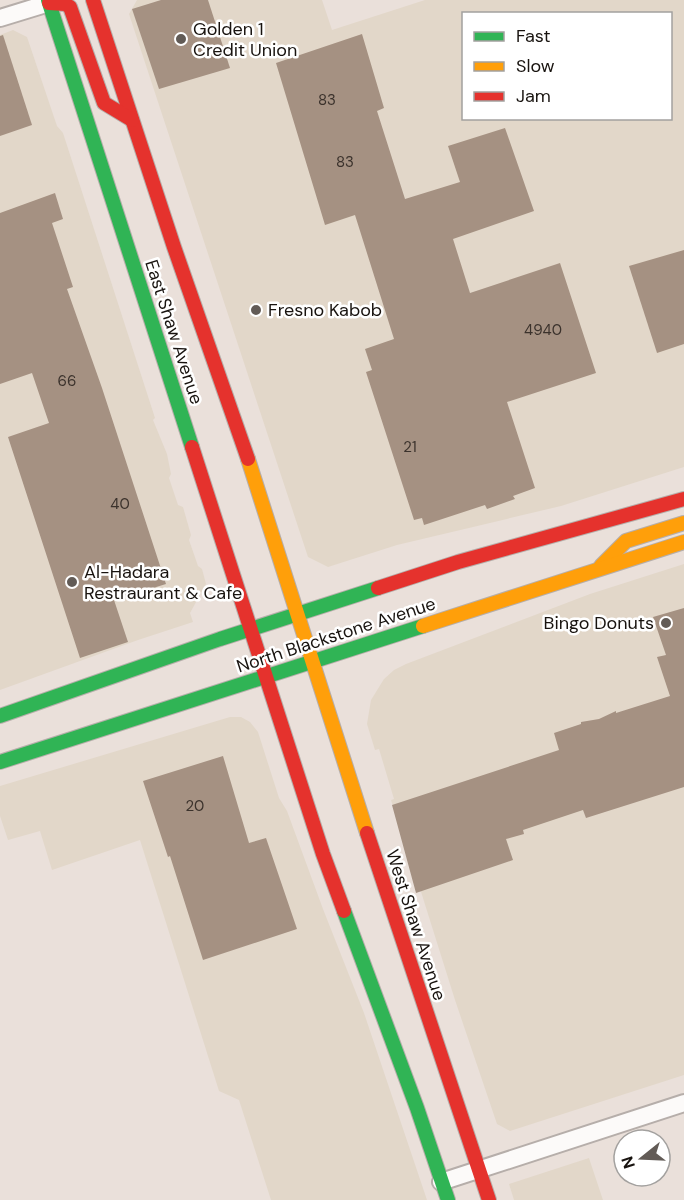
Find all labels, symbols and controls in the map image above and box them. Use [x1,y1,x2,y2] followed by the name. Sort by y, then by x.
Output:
[462,12,672,120] legend
[193,17,297,62] place label: Golden 1 Credit Union
[516,24,551,48] text: Fast
[174,32,188,46] marker: Golden 1 Credit Union
[516,54,555,78] text: Slow
[516,84,551,108] text: Jam
[318,90,336,110] house number: 83
[336,152,354,172] house number: 83
[139,257,209,407] street label: East Shaw Avenue
[268,298,382,322] place label: Fresno Kabob
[249,303,263,317] marker: Fresno Kabob
[524,320,562,340] house number: 4940
[58,371,76,391] house number: 66
[403,437,417,457] house number: 21
[110,494,130,514] house number: 40
[84,560,242,605] place label: Al-Hadara Restraurant & Cafe
[65,575,79,589] marker: Al-Hadara Restraurant & Cafe
[233,591,439,679] street label: North Blackstone Avenue
[544,611,654,635] place label: Bingo Donuts
[659,616,673,630] marker: Bingo Donuts
[186,796,204,816] house number: 20
[380,846,452,1004] street label: West Shaw Avenue
[612,1128,672,1188] north arrow
[616,1154,640,1171] text: N

